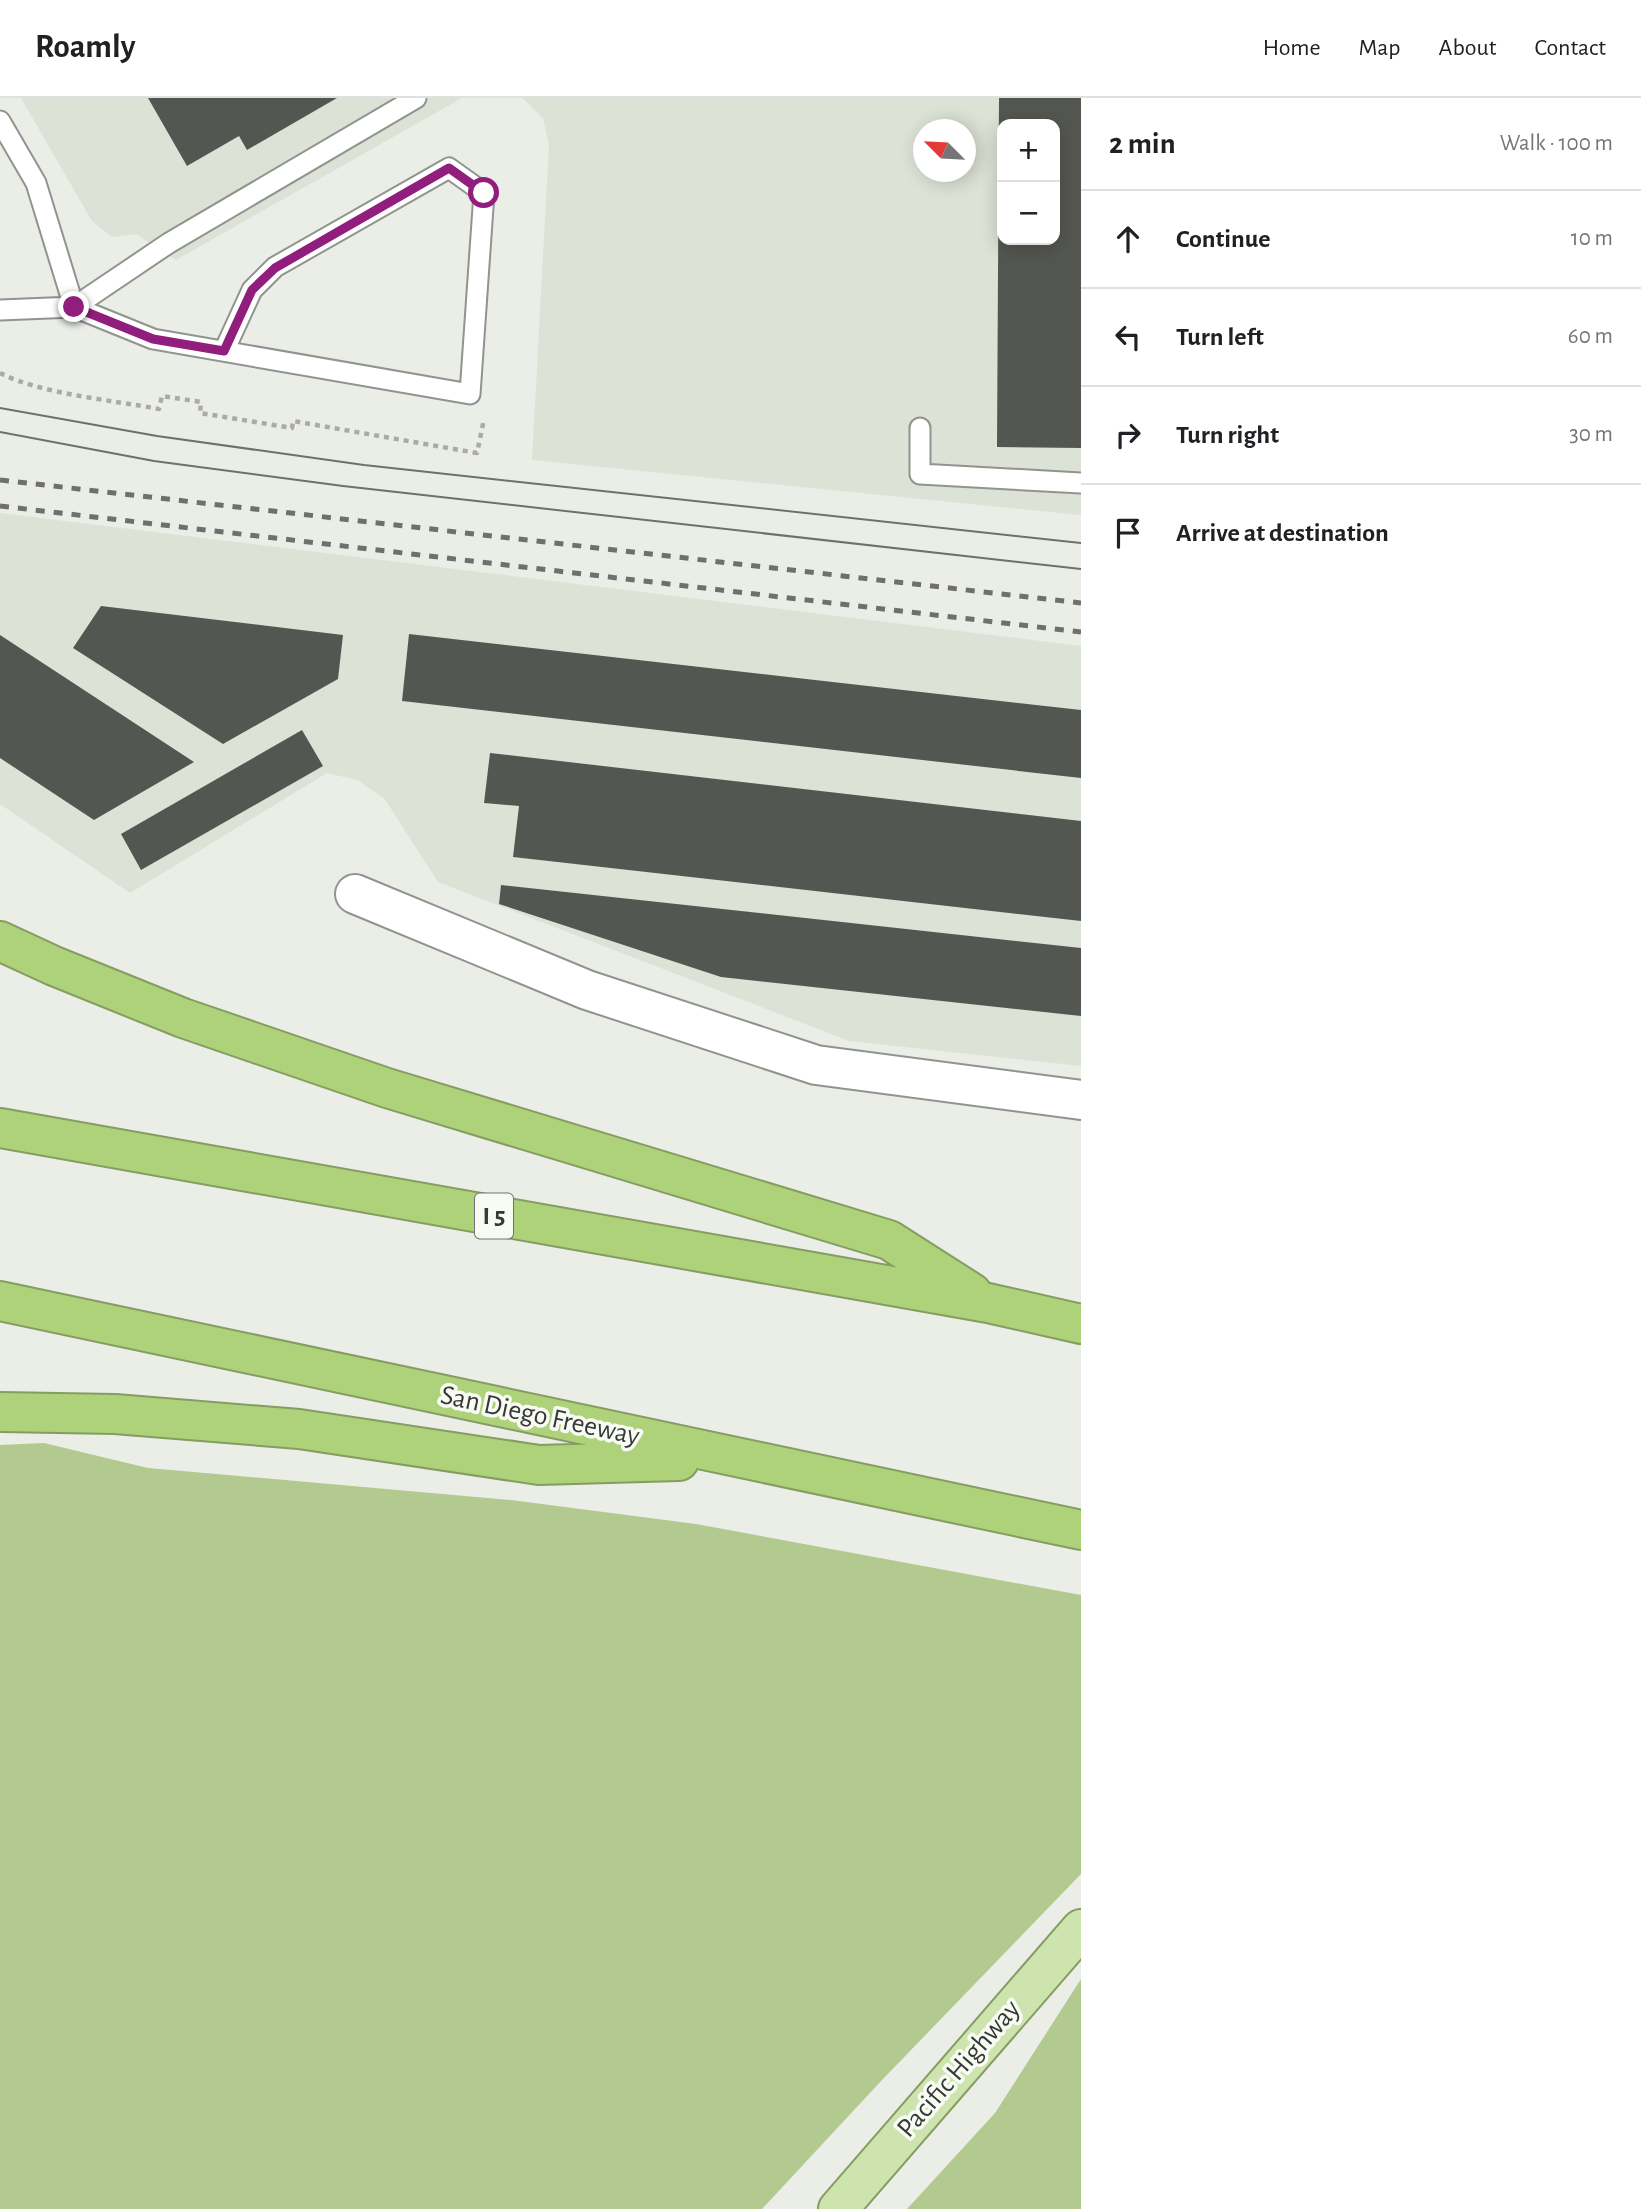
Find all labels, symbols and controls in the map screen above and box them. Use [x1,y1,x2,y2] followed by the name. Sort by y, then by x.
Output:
[35,31,135,64] text: Roamly
[1263,36,1321,60] text: Home
[1359,36,1401,60] text: Map
[1439,36,1496,60] text: About
[1534,36,1606,60] text: Contact
[913,119,976,182] north arrow
[997,119,1060,245] map controls
[997,119,1060,182] button: +
[1109,129,1176,159] text: 2 min
[1500,132,1613,155] text: Walk · 100 m
[468,177,499,208] route start
[997,182,1060,245] button: −
[1109,220,1147,258] icon: ahead
[1176,226,1271,252] text: Continue
[1571,227,1613,250] text: 10 m
[58,291,89,322] route end
[1109,318,1147,356] icon: left
[1176,324,1264,350] text: Turn left
[1568,325,1613,348] text: 60 m
[1109,416,1147,454] icon: right
[1176,422,1279,448] text: Turn right
[1569,423,1613,446] text: 30 m
[1109,514,1147,552] icon: arrive
[1176,520,1389,546] text: Arrive at destination
[475,1194,513,1238] road number: I 5
[438,1381,642,1451] street label: San Diego Freeway
[892,1995,1026,2143] street label: Pacific Highway

